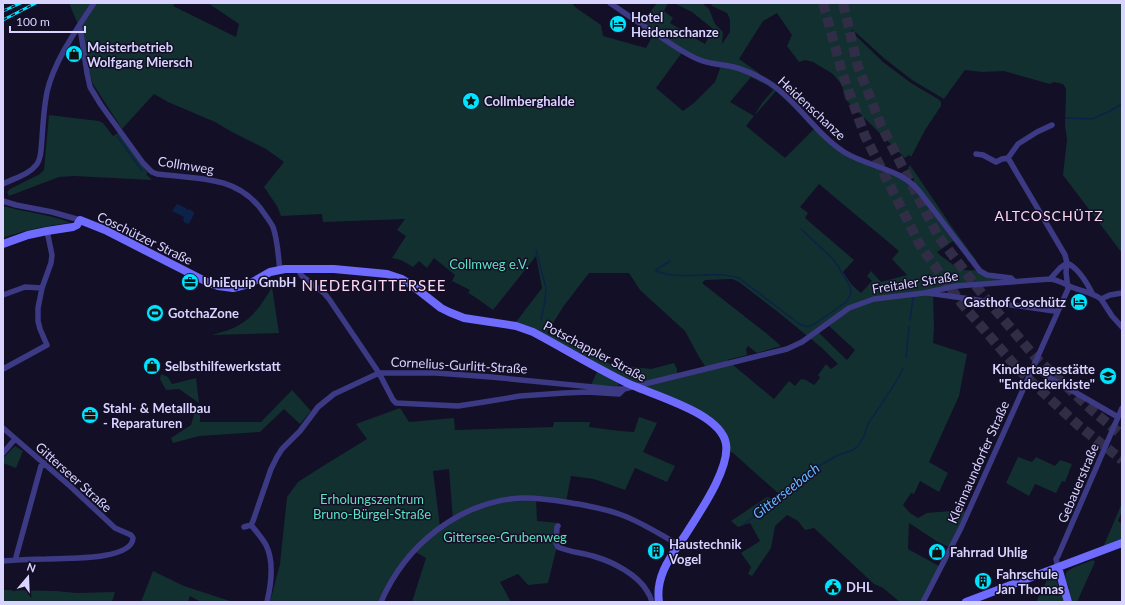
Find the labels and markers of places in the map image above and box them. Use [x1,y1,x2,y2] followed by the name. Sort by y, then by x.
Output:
[631,9,719,40] place label: Hotel Heidenschanze
[608,14,628,34] hotel icon: Hotel Heidenschanze
[87,39,193,70] place label: Meisterbetrieb Wolfgang Miersch
[64,44,84,64] shop icon: Meisterbetrieb Wolfgang Miersch
[461,91,481,111] place icon: Collmberghalde
[484,93,575,109] place label: Collmberghalde
[180,272,200,292] office icon: UniEquip GmbH
[203,274,296,290] place label: UniEquip GmbH
[1069,292,1089,312] hotel icon: Gasthof Coschütz
[964,294,1066,310] place label: Gasthof Coschütz
[145,303,165,323] sports icon: GotchaZone
[168,305,239,321] place label: GotchaZone
[142,356,162,376] shop icon: Selbsthilfewerkstatt
[165,358,282,374] place label: Selbsthilfewerkstatt
[992,361,1095,392] place label: Kindertagesstätte "Entdeckerkiste"
[1098,366,1118,386] school or university icon: Kindertagesstätte "Entdeckerkiste"
[103,400,211,431] place label: Stahl- & Metallbau - Reparaturen
[80,405,100,425] office icon: Stahl- & Metallbau - Reparaturen
[668,536,741,567] place label: Haustechnik Vogel
[646,541,666,561] building icon: Haustechnik Vogel
[927,542,947,562] shop icon: Fahrrad Uhlig
[950,544,1028,560] place label: Fahrrad Uhlig
[996,566,1064,597] place label: Fahrschule Jan Thomas
[973,571,993,591] building icon: Fahrschule Jan Thomas
[823,577,843,597] public building icon: DHL
[846,579,873,595] place label: DHL

